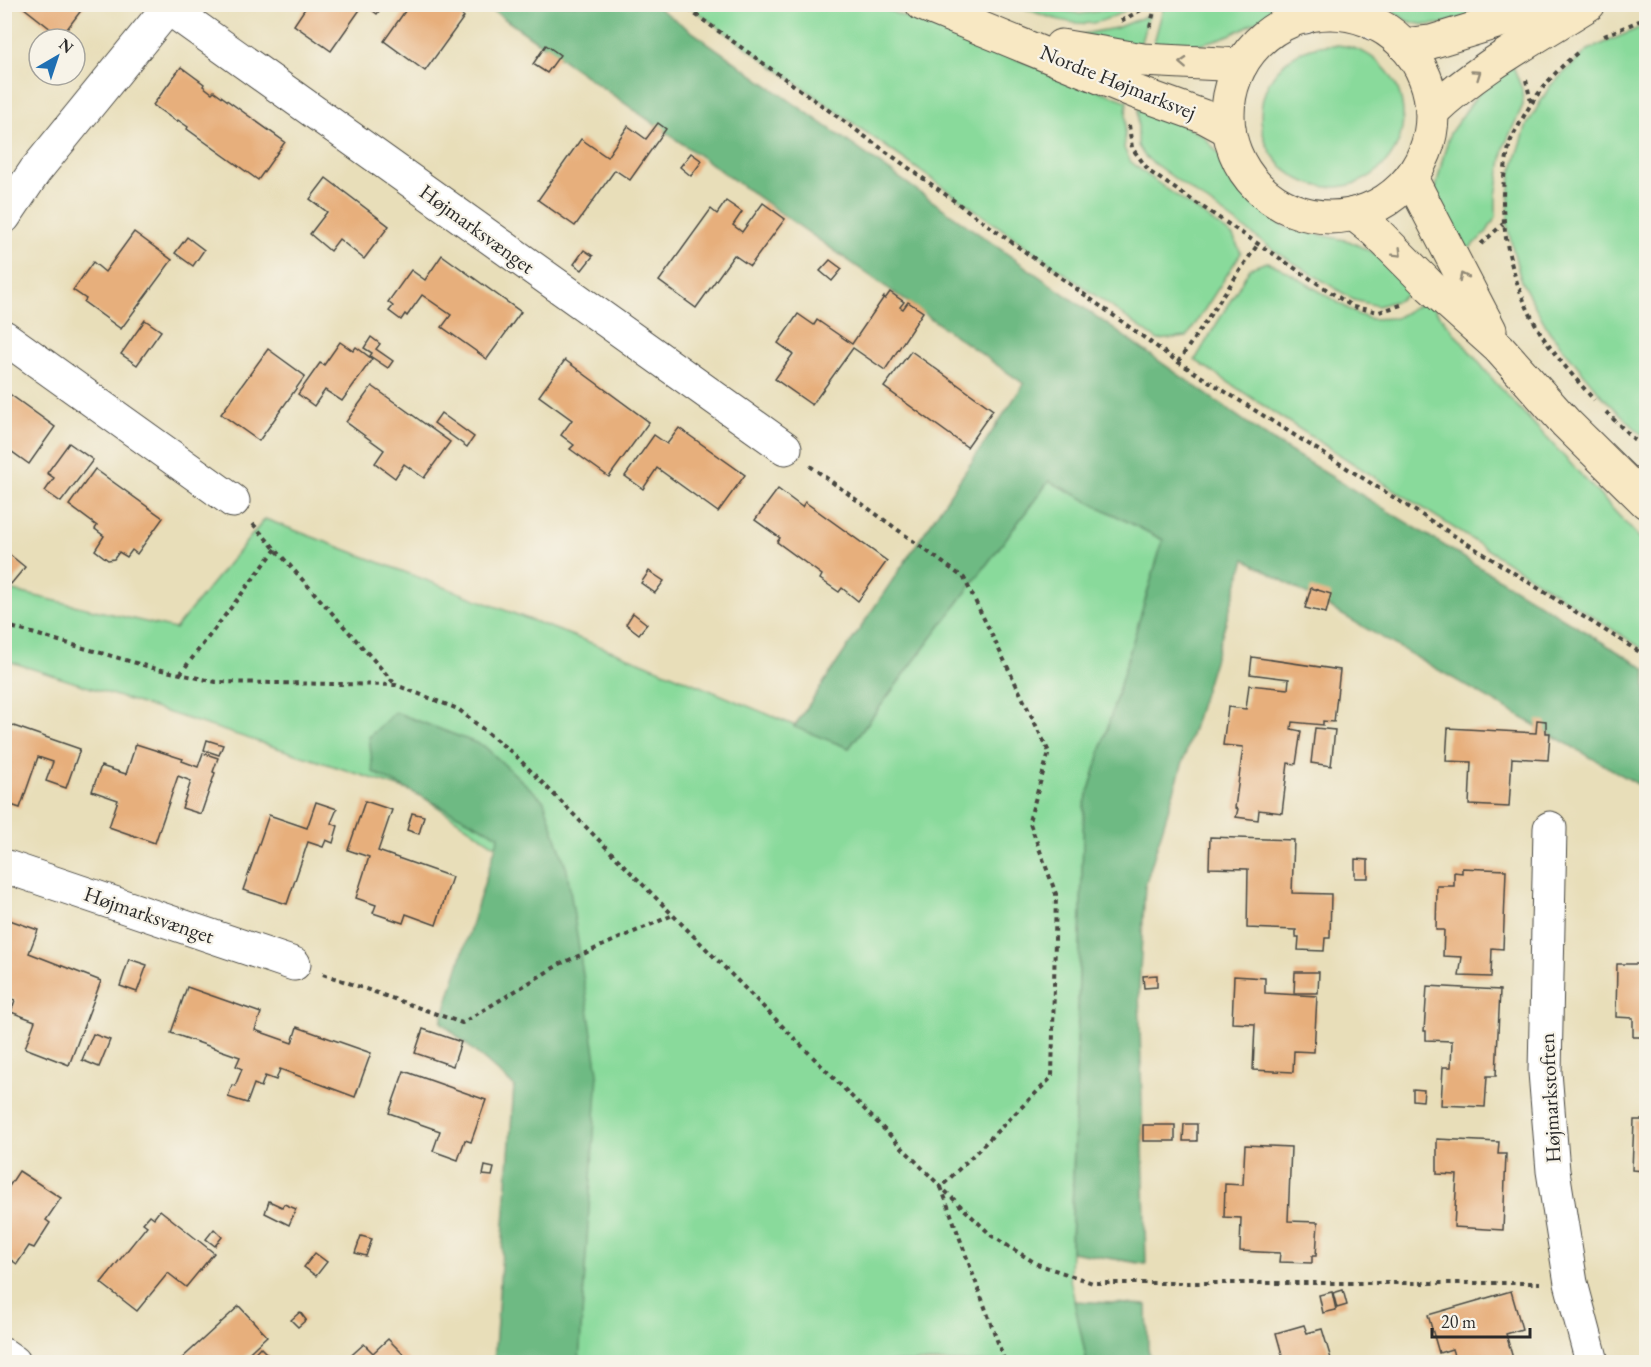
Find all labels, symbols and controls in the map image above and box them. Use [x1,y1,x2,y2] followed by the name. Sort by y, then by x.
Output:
[27,27,87,87] north arrow
[54,33,78,58] text: N
[1036,38,1200,125] street label: Nordre Højmarksvej
[1178,56,1187,69] one-way arrow
[1471,70,1482,81] one-way arrow
[414,178,541,280] street label: Højmarksvænget
[1390,245,1401,256] one-way arrow
[1459,273,1470,284] one-way arrow
[81,880,218,950] street label: Højmarksvænget
[1533,1032,1566,1164] street label: Højmarkstoften
[1432,1301,1530,1339] scale bar
[1441,1310,1476,1333] text: 20 m

